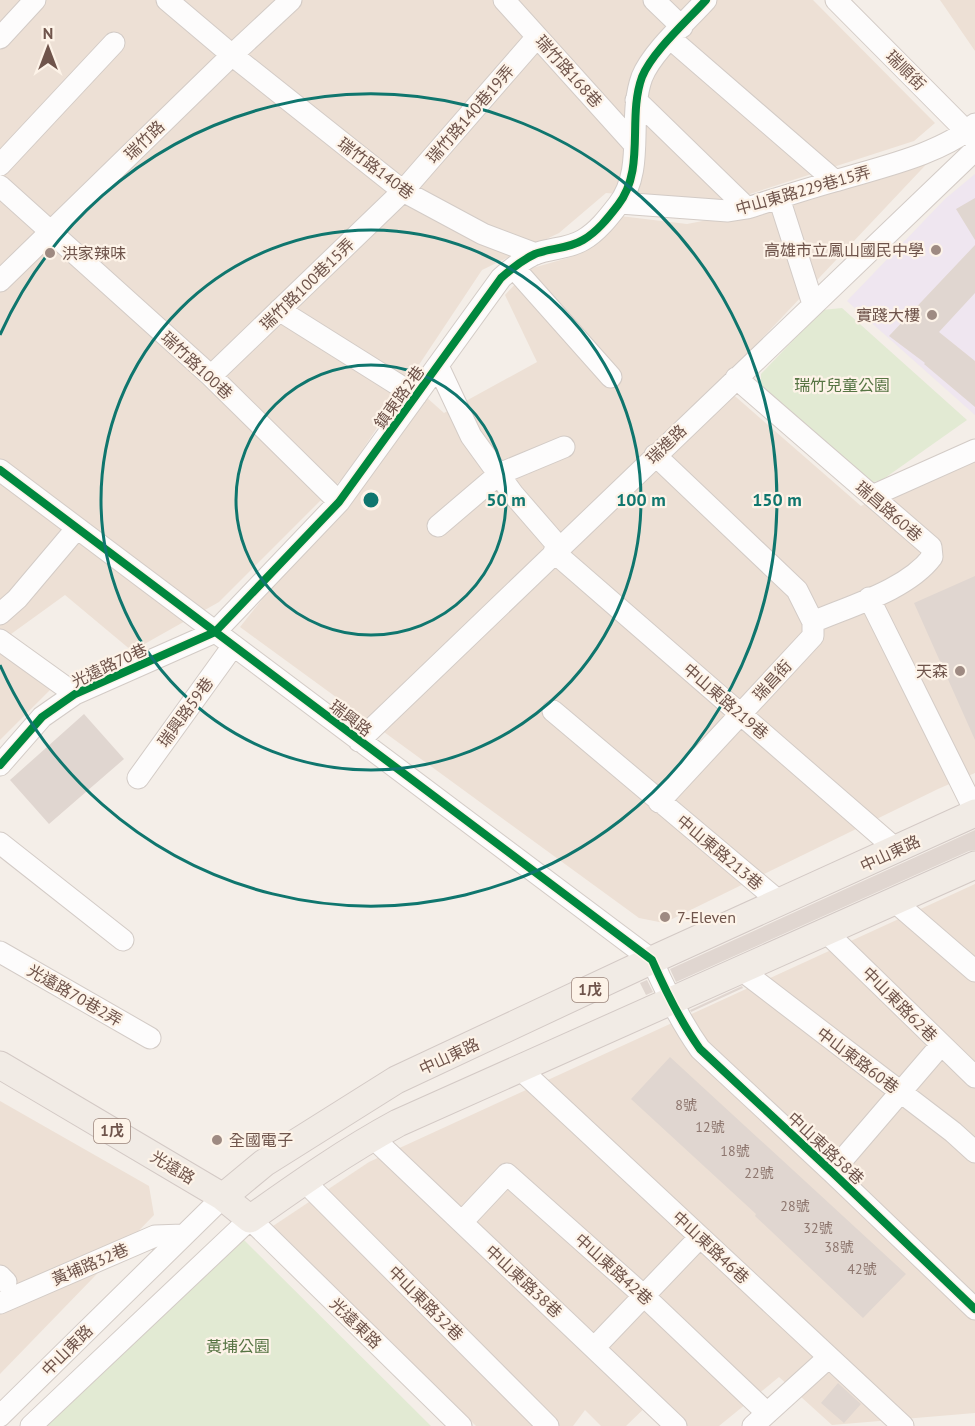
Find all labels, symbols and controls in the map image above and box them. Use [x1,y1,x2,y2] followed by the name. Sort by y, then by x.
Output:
[18,18,78,78] north arrow
[43,23,53,43] text: N
[531,31,607,111] street label: 瑞竹路168巷
[882,46,930,94] street label: 瑞順街
[422,61,518,167] street label: 瑞竹路140巷19弄
[120,116,168,164] street label: 瑞竹路
[334,133,418,203] street label: 瑞竹路140巷
[733,161,873,219] street label: 中山東路229巷15弄
[256,234,358,334] street label: 瑞竹路100巷15弄
[764,240,924,260] place label: 高雄市立鳳山國民中學
[62,243,126,263] place label: 洪家辣味
[929,243,943,257] marker: 高雄市立鳳山國民中學
[43,246,57,260] marker: 洪家辣味
[856,305,920,325] place label: 實踐大樓
[925,308,939,322] marker: 實踐大樓
[157,327,237,403] street label: 瑞竹路100巷
[370,362,428,432] street label: 鎮東路2巷
[794,375,890,395] park label: 瑞竹兒童公園
[642,420,690,468] street label: 瑞進路
[852,477,926,545] street label: 瑞昌路60巷
[486,488,526,511] text: 50 m
[616,488,666,511] text: 100 m
[752,488,802,511] text: 150 m
[361,490,381,510] centre of rings
[68,639,150,691] street label: 光遠路70巷
[748,656,796,704] street label: 瑞昌街
[679,659,773,743] street label: 中山東路219巷
[916,661,948,681] place label: 天森
[953,664,967,678] marker: 天森
[153,673,217,751] street label: 瑞興路59巷
[326,696,376,740] street label: 瑞興路
[673,810,767,894] street label: 中山東路213巷
[857,830,923,876] street label: 中山東路
[677,907,736,927] place label: 7-Eleven
[658,910,672,924] marker: 7-Eleven
[24,960,126,1030] street label: 光遠路70巷2弄
[858,962,942,1046] street label: 中山東路62巷
[572,978,608,1002] road number: 1戊
[813,1023,903,1097] street label: 中山東路60巷
[416,1033,482,1079] street label: 中山東路
[675,1096,697,1114] house number: 8號
[784,1107,868,1189] street label: 中山東路58巷
[695,1118,725,1136] house number: 12號
[94,1119,130,1143] road number: 1戊
[229,1130,293,1150] place label: 全國電子
[210,1133,224,1147] marker: 全國電子
[720,1142,750,1160] house number: 18號
[147,1146,199,1188] street label: 光遠路
[744,1164,774,1182] house number: 22號
[780,1197,810,1215] house number: 28號
[669,1206,753,1288] street label: 中山東路46巷
[803,1219,833,1237] house number: 32號
[571,1229,657,1309] street label: 中山東路42巷
[824,1238,854,1256] house number: 38號
[49,1239,131,1289] street label: 黃埔路32巷
[482,1240,566,1322] street label: 中山東路38巷
[847,1260,877,1278] house number: 42號
[384,1261,468,1345] street label: 中山東路32巷
[326,1294,386,1352] street label: 光遠東路
[37,1320,97,1380] street label: 中山東路
[206,1336,270,1356] park label: 黃埔公園

